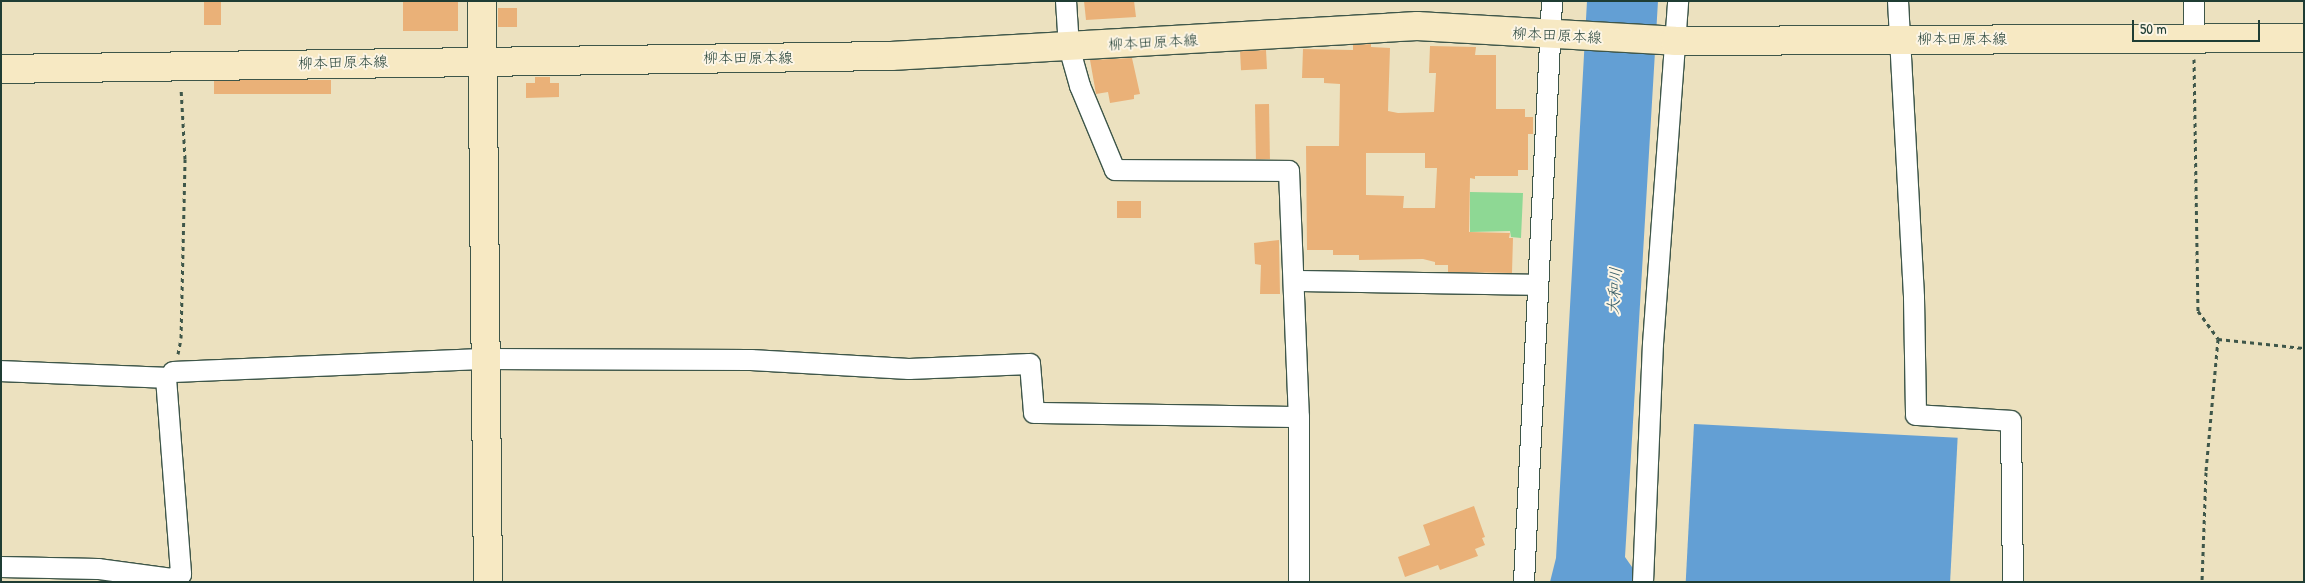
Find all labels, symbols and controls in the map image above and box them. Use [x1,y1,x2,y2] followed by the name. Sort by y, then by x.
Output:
[2135,10,2262,42] scale bar
[2140,18,2167,39] text: 50 m
[1512,24,1602,46] street label: 柳本田原本線
[1917,30,2007,48] street label: 柳本田原本線
[1108,31,1198,53] street label: 柳本田原本線
[703,49,793,67] street label: 柳本田原本線
[298,52,388,72] street label: 柳本田原本線
[1603,266,1625,316] water label: 大和川

